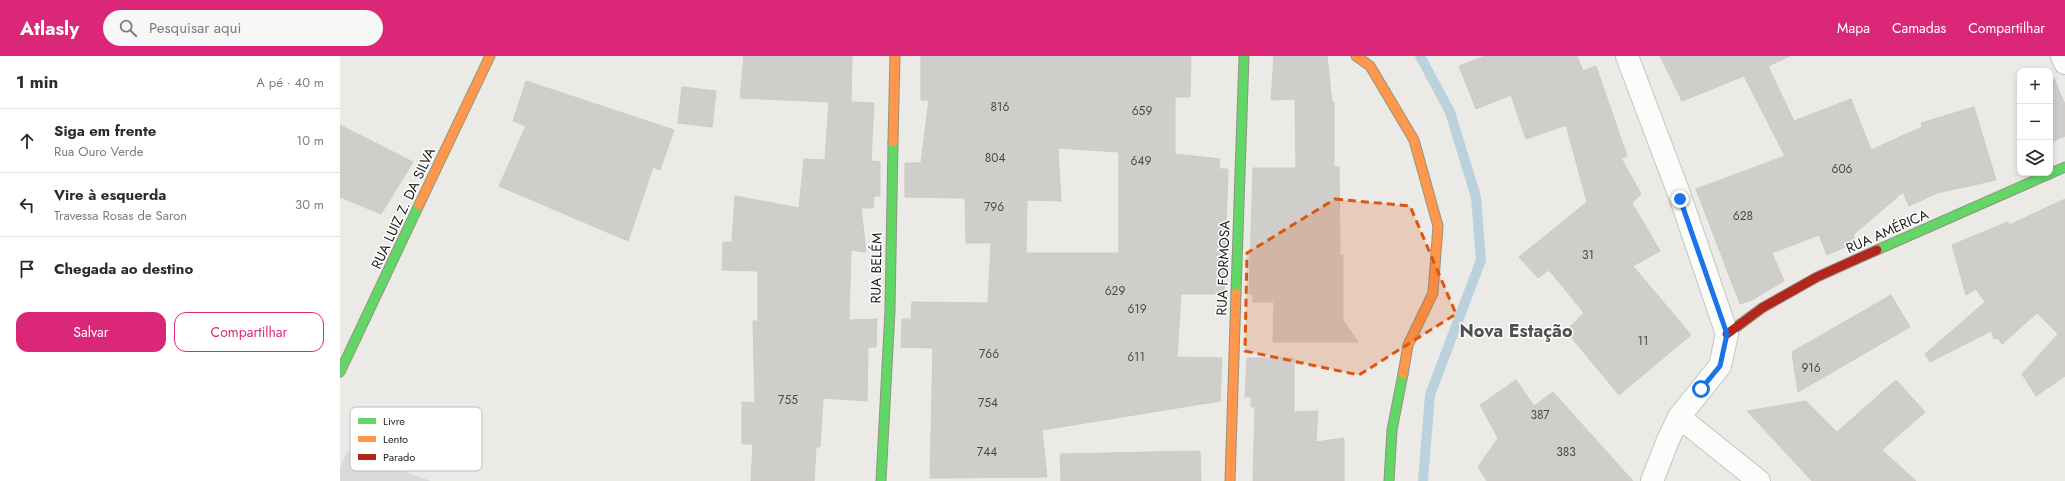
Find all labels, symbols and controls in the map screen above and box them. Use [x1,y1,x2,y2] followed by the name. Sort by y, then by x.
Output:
[103,10,383,46] search box
[20,15,79,42] text: Atlasly
[117,17,139,39] icon: search
[149,17,241,39] text: Pesquisar aqui
[1837,18,1870,38] text: Mapa
[1892,18,1946,38] text: Camadas
[1968,18,2045,38] text: Compartilhar
[2017,68,2053,176] map controls
[2017,68,2053,104] button: +
[16,70,58,94] text: 1 min
[256,73,324,92] text: A pé · 40 m
[991,98,1010,116] house number: 816
[1132,102,1152,120] house number: 659
[2017,104,2053,140] button: −
[54,120,156,142] text: Siga em frente
[16,130,38,152] icon: ahead
[296,131,324,150] text: 10 m
[2017,140,2053,176] button: layers
[54,142,143,161] text: Rua Ouro Verde
[366,143,440,272] street label: RUA LUIZ Z. DA SILVA
[985,149,1005,167] house number: 804
[1131,152,1151,170] house number: 649
[1831,160,1853,178] house number: 606
[54,184,166,206] text: Vire à esquerda
[1671,190,1689,208] route end
[16,194,38,216] icon: left
[295,195,324,214] text: 30 m
[984,198,1004,216] house number: 796
[1843,204,1932,258] street label: RUA AMÉRICA
[54,206,187,225] text: Travessa Rosas de Saron
[1733,207,1753,225] house number: 628
[1211,219,1235,316] street label: RUA FORMOSA
[865,232,887,304] street label: RUA BELÉM
[1582,246,1594,264] house number: 31
[16,258,38,280] icon: arrive
[54,258,193,280] text: Chegada ao destino
[1105,282,1125,300] house number: 629
[1127,300,1147,318] house number: 619
[16,312,166,352] button: Salvar
[174,312,324,352] button: Compartilhar
[1459,318,1573,344] district label: Nova Estação
[1638,332,1648,350] house number: 11
[979,345,999,363] house number: 766
[1127,348,1145,366] house number: 611
[1801,359,1821,377] house number: 916
[1692,380,1710,398] route start
[778,391,798,409] house number: 755
[978,394,998,412] house number: 754
[1530,406,1550,424] house number: 387
[350,407,482,471] legend
[383,413,405,429] text: Livre
[383,431,408,447] text: Lento
[977,443,997,461] house number: 744
[1556,443,1576,461] house number: 383
[383,449,415,465] text: Parado

